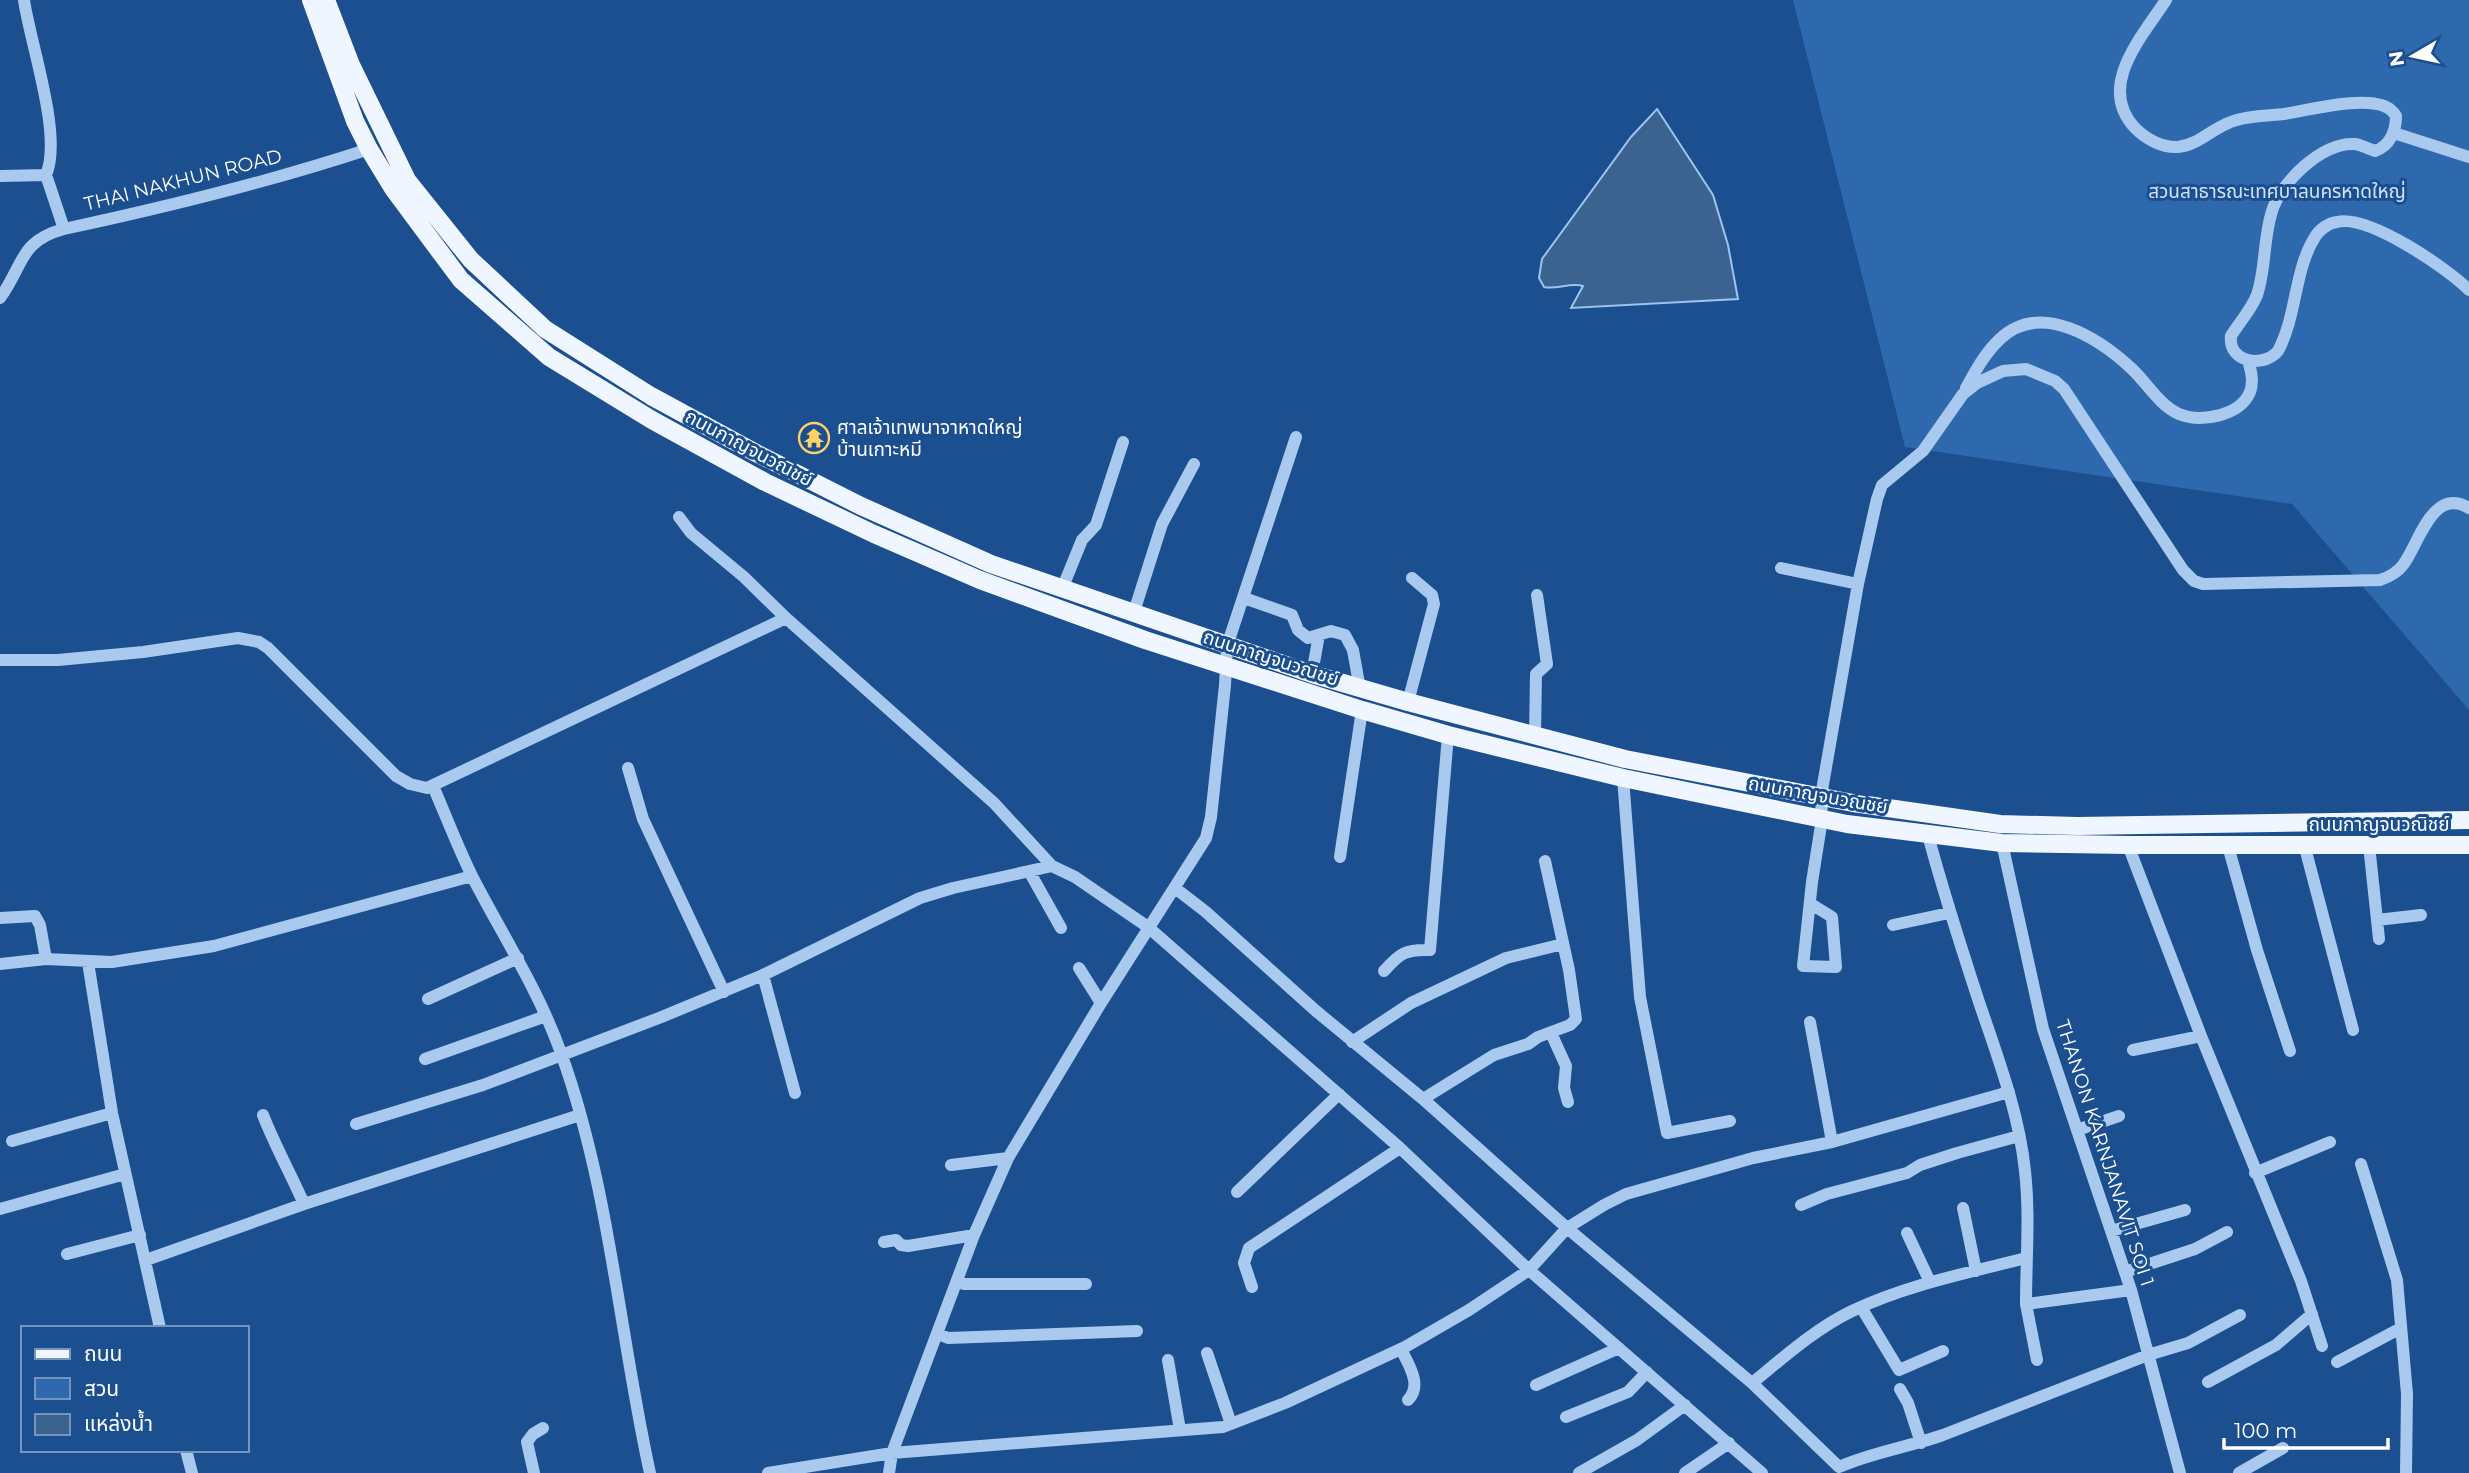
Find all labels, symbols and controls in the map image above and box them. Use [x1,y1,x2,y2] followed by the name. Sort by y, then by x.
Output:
[2378,21,2448,91] north arrow
[2384,49,2409,68] text: N
[82,144,284,216] street label: THAI NAKHUN ROAD
[2148,180,2406,203] park label: สวนสาธารณะเทศบาลนครหาดใหญ่
[681,405,817,491] street label: ถนนกาญจนวณิชย์
[837,416,1022,461] place label: ศาลเจ้าเทพนาจาหาดใหญ่ บ้านเกาะหมี
[797,421,831,455] temple icon: ศาลเจ้าเทพนาจาหาดใหญ่ บ้านเกาะหมี
[1200,625,1342,691] street label: ถนนกาญจนวณิชย์
[1746,771,1890,819] street label: ถนนกาญจนวณิชย์
[2308,813,2450,836] street label: ถนนกาญจนวณิชย์
[2051,1017,2159,1289] street label: THANON KARNJANAVIT SOI 1
[21,1326,248,1452] legend
[84,1341,122,1366] text: ถนน
[84,1376,119,1401] text: สวน
[2224,1406,2388,1450] scale bar
[84,1409,153,1436] text: แหล่งน้ำ
[2234,1418,2297,1443] text: 100 m

